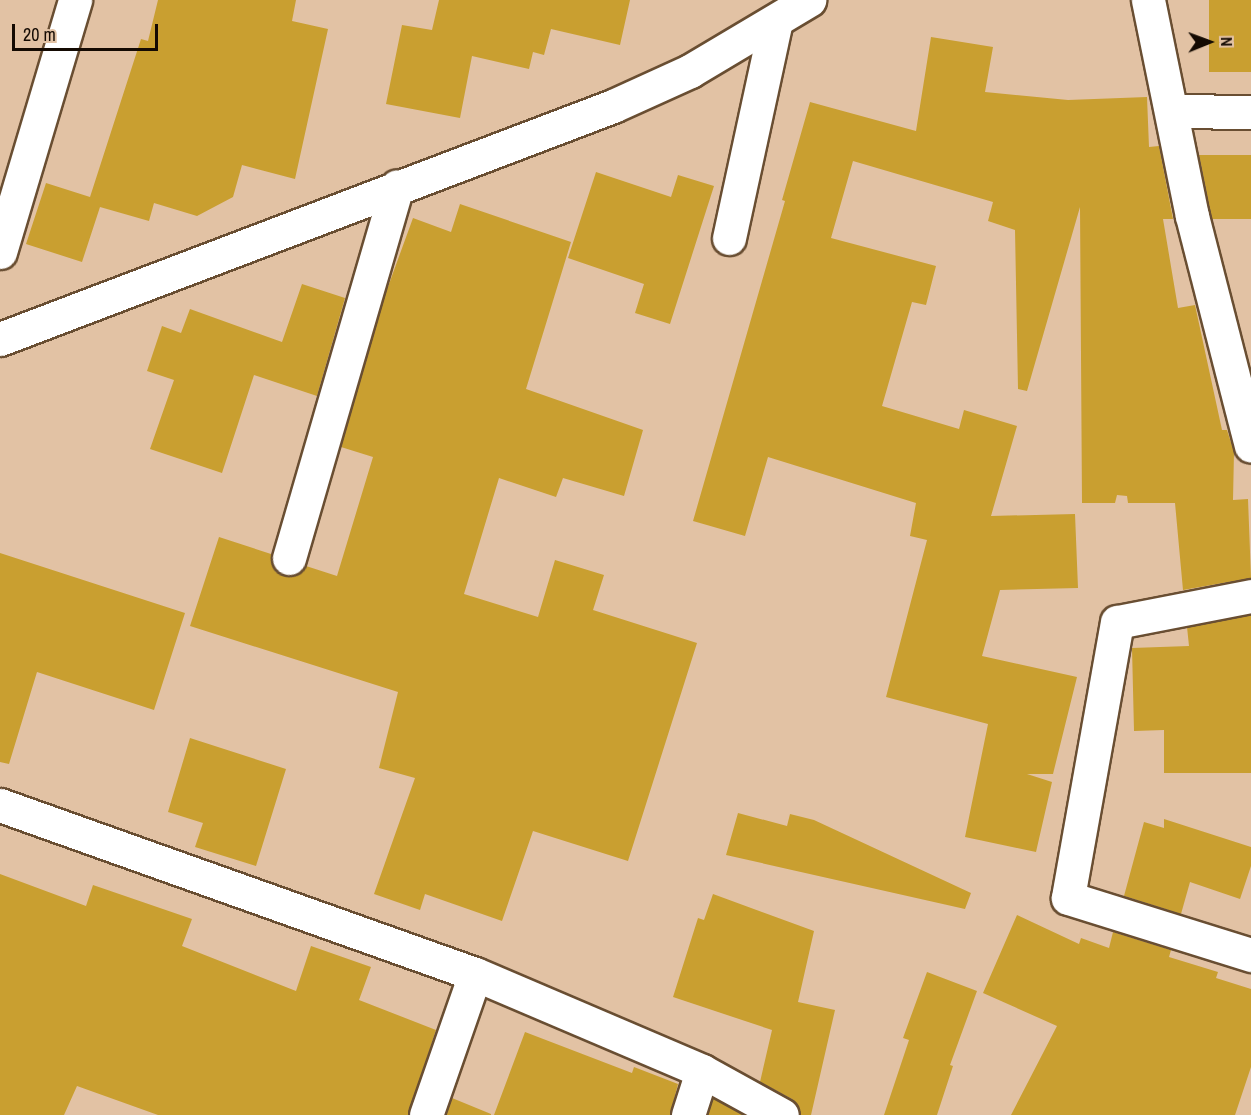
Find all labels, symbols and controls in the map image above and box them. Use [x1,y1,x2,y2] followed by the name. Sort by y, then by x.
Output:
[15,12,160,50] scale bar
[1179,12,1239,72] north arrow
[23,22,56,47] text: 20 m
[1216,37,1238,47] text: N

